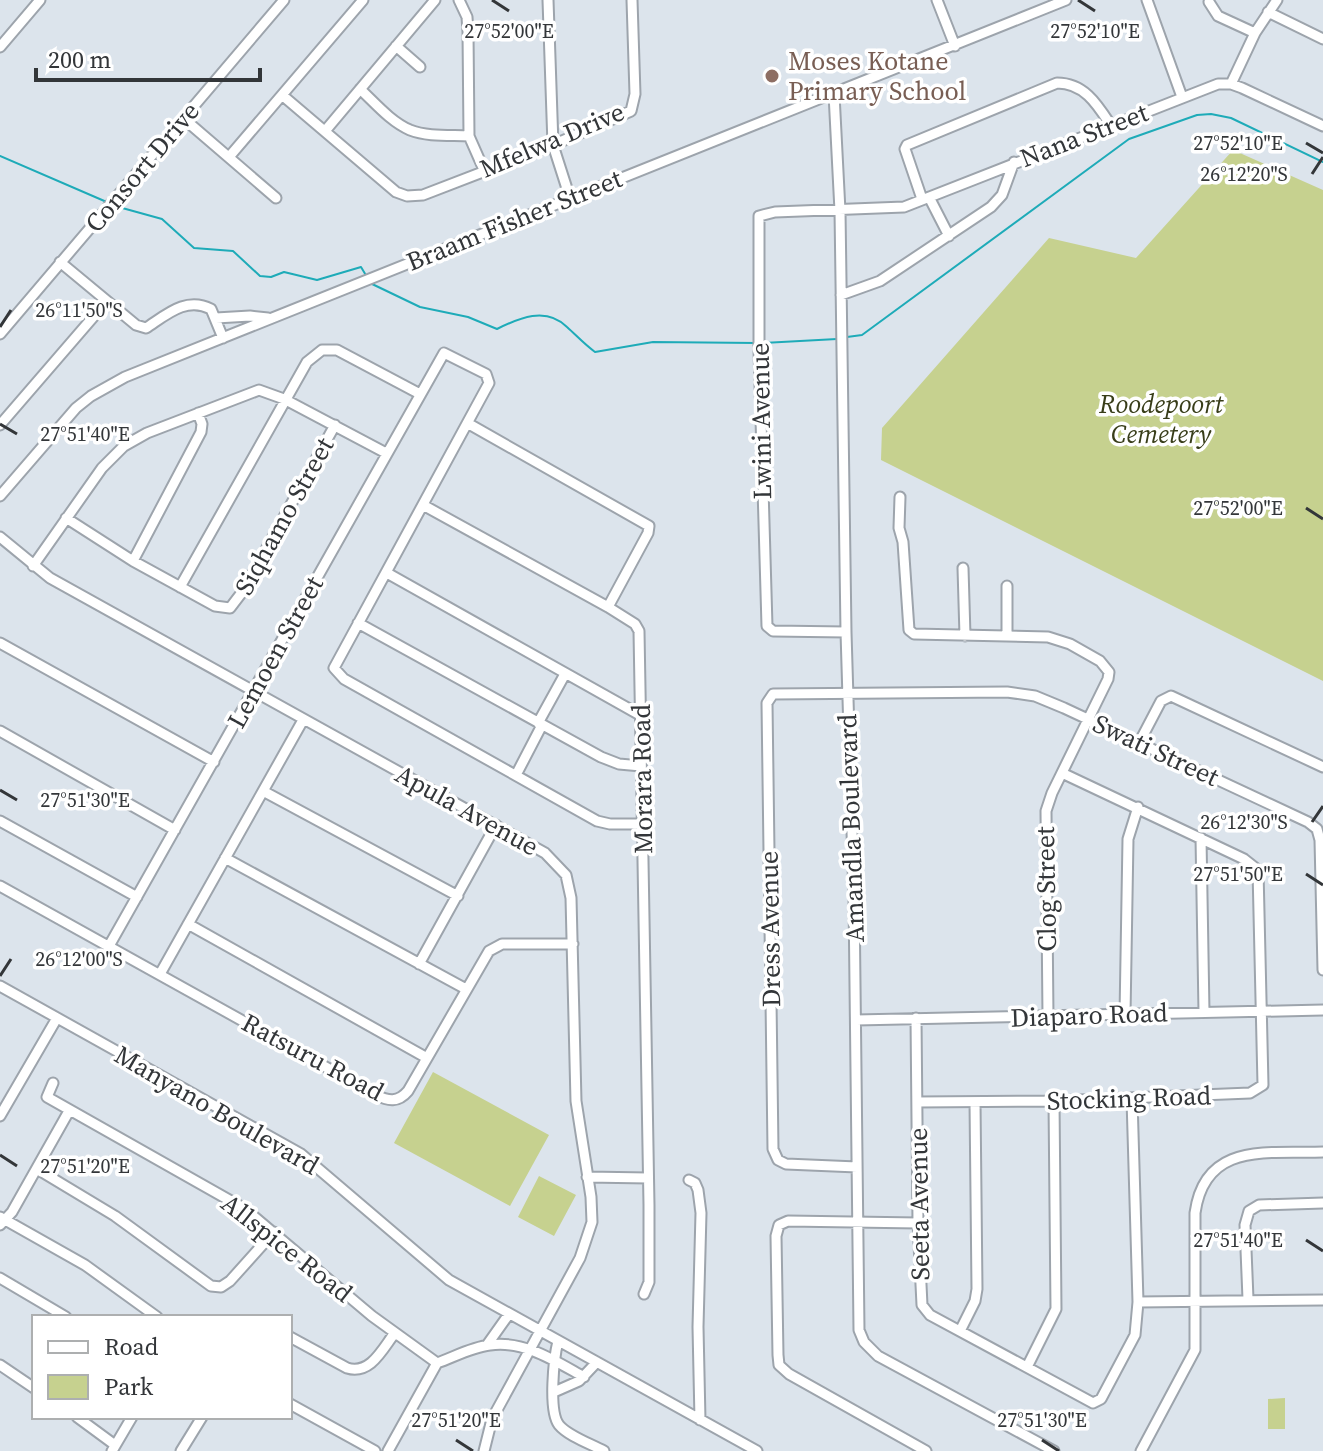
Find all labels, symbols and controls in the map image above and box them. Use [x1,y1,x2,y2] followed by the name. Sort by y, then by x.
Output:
[464,17,554,45] text: 27°52'00"E
[1050,17,1140,45] text: 27°52'10"E
[36,32,260,82] scale bar
[48,43,111,76] text: 200 m
[788,43,967,109] place label: Moses Kotane Primary School
[763,67,781,85] marker: Moses Kotane Primary School
[474,93,630,187] street label: Mfelwa Drive
[77,94,207,240] street label: Consort Drive
[1015,94,1154,176] street label: Nana Street
[1193,129,1283,157] text: 27°52'10"E
[401,160,628,280] street label: Braam Fisher Street
[1200,160,1288,188] text: 26°12'20"S
[35,296,123,324] text: 26°11'50"S
[742,342,780,500] street label: Lwini Avenue
[1098,386,1224,452] park label: Roodepoort Cemetery
[40,420,130,448] text: 27°51'40"E
[226,430,342,601] street label: Siqhamo Street
[1193,494,1283,522] text: 27°52'00"E
[218,569,332,735] street label: Lemoen Street
[623,703,661,854] street label: Morara Road
[1087,705,1225,795] street label: Swati Street
[829,713,873,943] street label: Amandla Boulevard
[389,756,545,864] street label: Apula Avenue
[40,786,130,814] text: 27°51'30"E
[1200,808,1288,836] text: 26°12'30"S
[1027,826,1065,952] street label: Clog Street
[751,850,789,1008] street label: Dress Avenue
[1193,860,1283,888] text: 27°51'50"E
[35,945,123,973] text: 26°12'00"S
[1010,994,1168,1036] street label: Diaparo Road
[236,1004,391,1110] street label: Ratsuru Road
[108,1037,326,1183] street label: Manyano Boulevard
[1046,1077,1212,1119] street label: Stocking Road
[900,1127,938,1281] street label: Seeta Avenue
[40,1152,130,1180] text: 27°51'20"E
[214,1185,360,1311] street label: Allspice Road
[1193,1226,1283,1254] text: 27°51'40"E
[32,1315,292,1419] legend
[104,1330,159,1363] text: Road
[104,1370,154,1403] text: Park
[411,1406,501,1434] text: 27°51'20"E
[997,1406,1087,1434] text: 27°51'30"E

